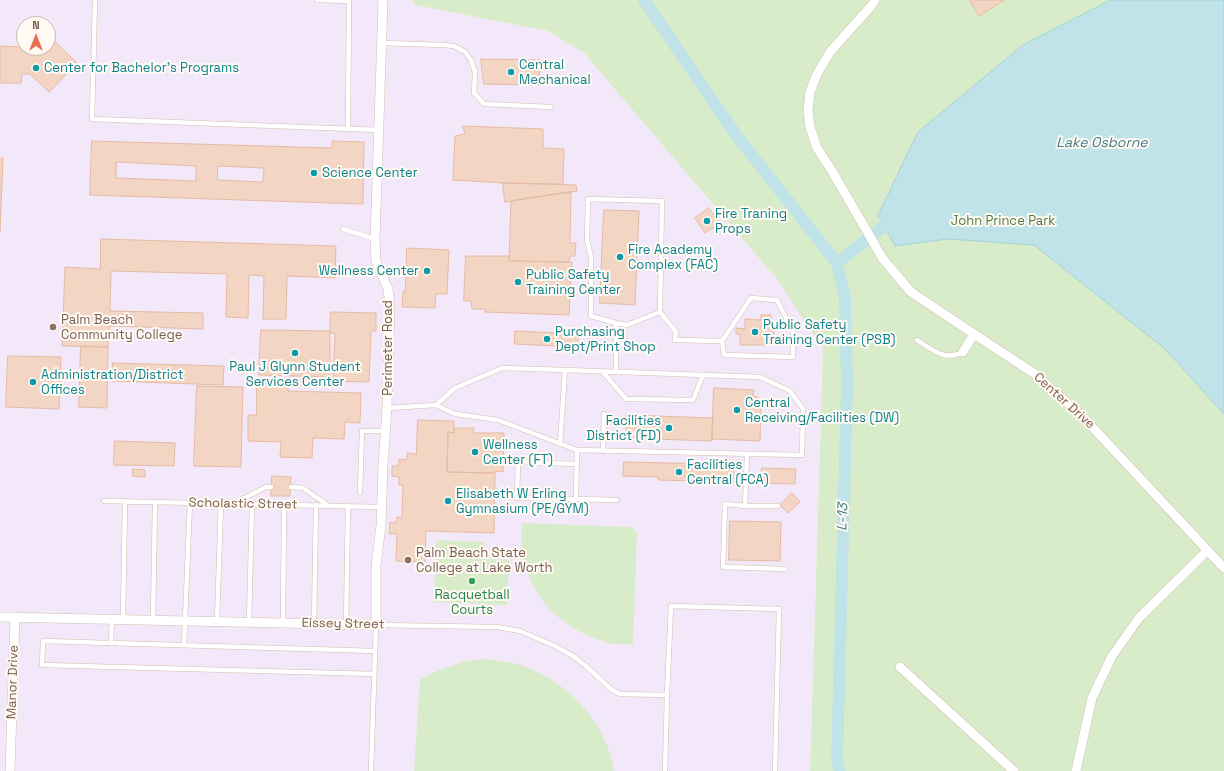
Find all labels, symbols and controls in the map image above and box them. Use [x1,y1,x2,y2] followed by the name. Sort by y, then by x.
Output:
[16,16,56,56] north arrow
[32,18,40,32] text: N
[519,57,591,88] place label: Central Mechanical
[44,60,239,76] place label: Center for Bachelor’s Programs
[31,63,41,73] marker: Center for Bachelor’s Programs
[506,67,516,77] marker: Central Mechanical
[1056,135,1148,151] water label: Lake Osborne
[322,165,418,181] place label: Science Center
[309,168,319,178] marker: Science Center
[715,206,787,237] place label: Fire Traning Props
[951,213,1055,229] park label: John Prince Park
[702,216,712,226] marker: Fire Traning Props
[628,242,718,273] place label: Fire Academy Complex (FAC)
[615,252,625,262] marker: Fire Academy Complex (FAC)
[319,263,419,279] place label: Wellness Center
[422,266,432,276] marker: Wellness Center
[526,267,621,298] place label: Public Safety Training Center
[513,277,523,287] marker: Public Safety Training Center
[380,300,396,396] street label: Perimeter Road
[61,312,183,343] place label: Palm Beach Community College
[763,317,895,348] place label: Public Safety Training Center (PSB)
[48,322,58,332] marker: Palm Beach Community College
[555,324,656,355] place label: Purchasing Dept/Print Shop
[750,327,760,337] marker: Public Safety Training Center (PSB)
[542,334,552,344] marker: Purchasing Dept/Print Shop
[290,348,300,358] marker: Paul J Glynn Student Services Center
[229,359,361,390] place label: Paul J Glynn Student Services Center
[41,367,184,398] place label: Administration/District Offices
[1030,370,1098,432] street label: Center Drive
[28,377,38,387] marker: Administration/District Offices
[745,395,899,426] place label: Central Receiving/Facilities (DW)
[732,405,742,415] marker: Central Receiving/Facilities (DW)
[586,413,661,444] place label: Facilities District (FD)
[664,423,674,433] marker: Facilities District (FD)
[483,437,553,468] place label: Wellness Center (FT)
[470,447,480,457] marker: Wellness Center (FT)
[687,457,769,488] place label: Facilities Central (FCA)
[674,467,684,477] marker: Facilities Central (FCA)
[456,486,589,517] place label: Elisabeth W Erling Gymnasium (PE/GYM)
[188,495,298,513] street label: Scholastic Street
[443,496,453,506] marker: Elisabeth W Erling Gymnasium (PE/GYM)
[834,503,852,531] water label: L-13
[416,545,553,576] place label: Palm Beach State College at Lake Worth
[403,555,413,565] marker: Palm Beach State College at Lake Worth
[467,576,477,586] marker: Racquetball Courts
[434,587,510,618] place label: Racquetball Courts
[301,615,385,633] street label: Eissey Street
[4,645,22,719] street label: Manor Drive

